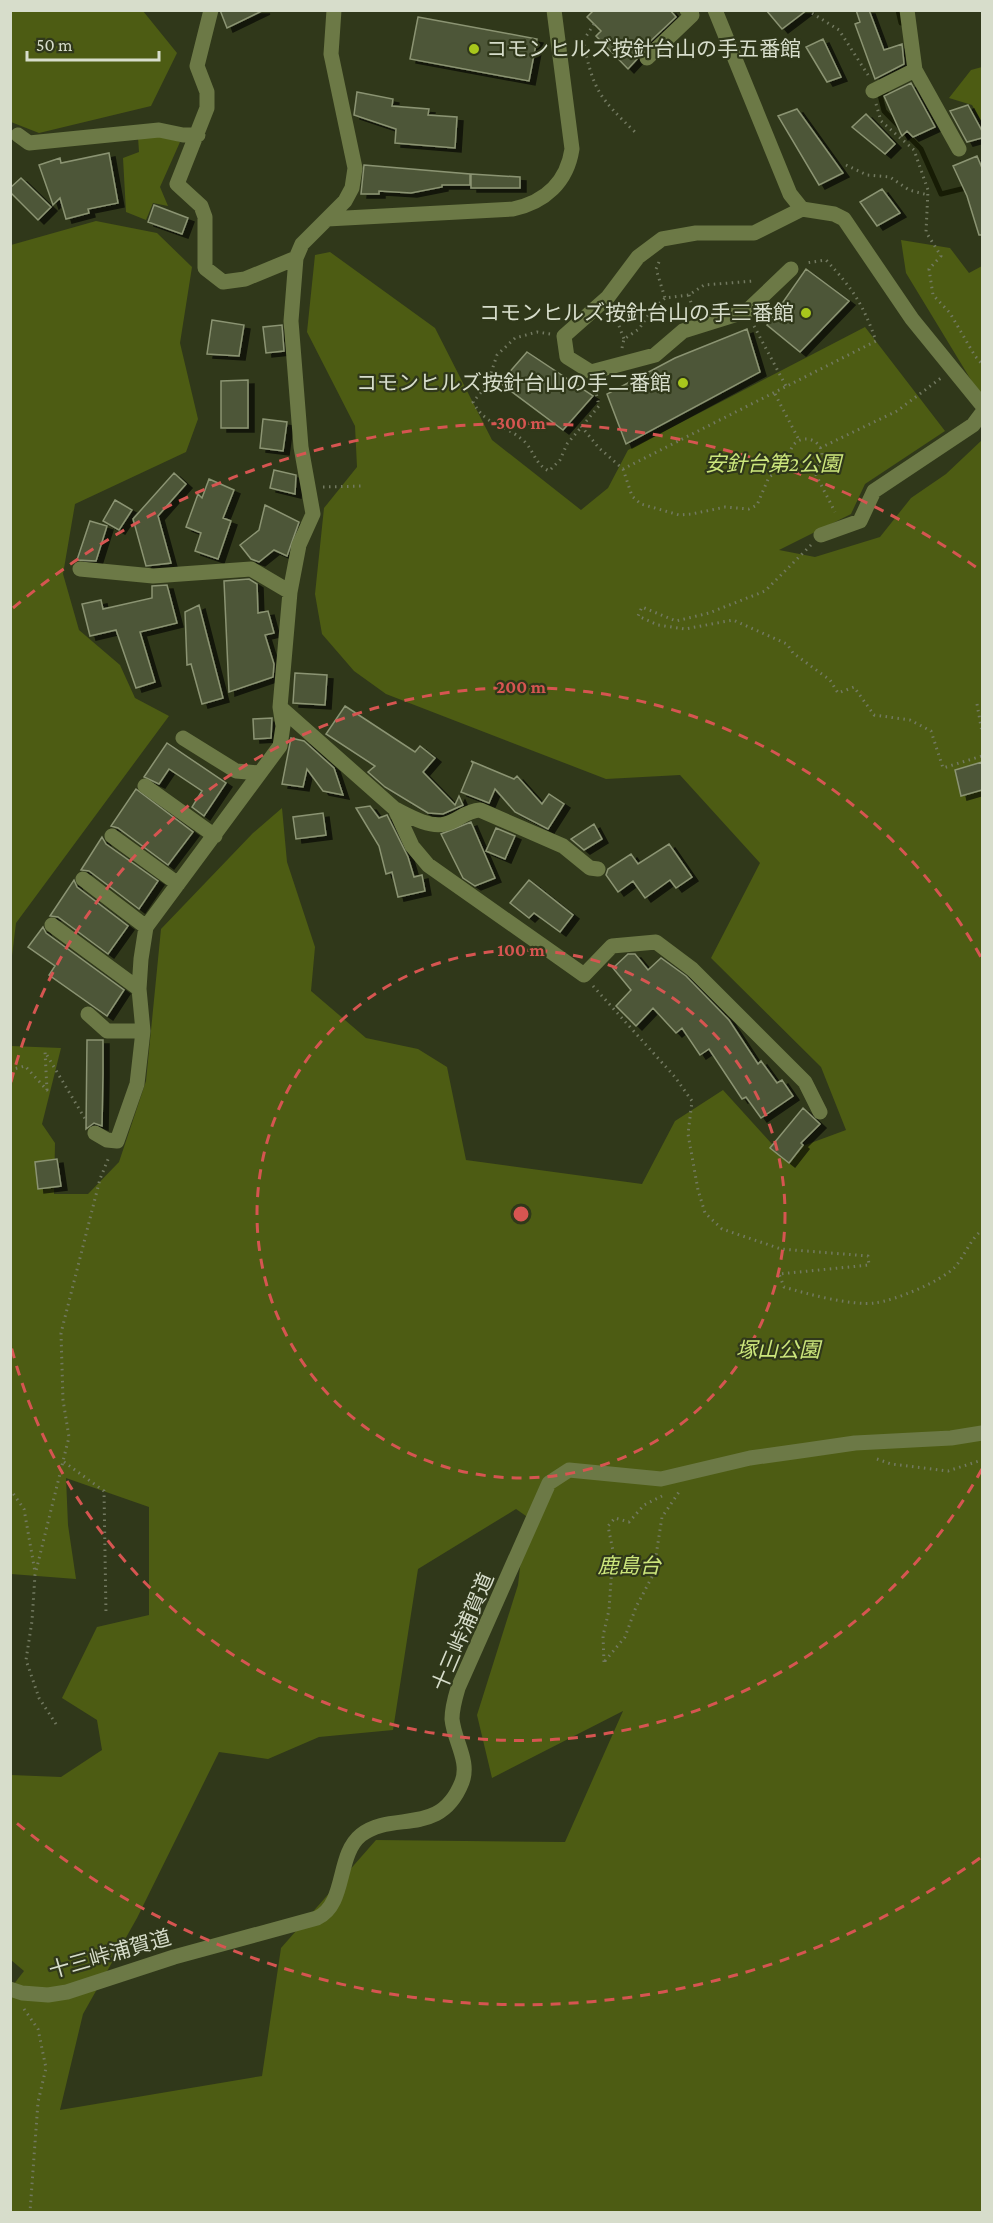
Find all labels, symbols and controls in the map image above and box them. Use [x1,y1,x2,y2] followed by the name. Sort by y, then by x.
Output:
[27,24,159,62] scale bar
[36,35,73,55] text: 50 m
[486,37,801,61] place label: コモンヒルズ按針台山の手五番館
[467,42,481,56] marker: コモンヒルズ按針台山の手五番館
[479,301,794,325] place label: コモンヒルズ按針台山の手三番館
[799,306,813,320] marker: コモンヒルズ按針台山の手三番館
[356,371,671,395] place label: コモンヒルズ按針台山の手二番館
[676,376,690,390] marker: コモンヒルズ按針台山の手二番館
[496,413,546,433] text: 300 m
[705,452,844,476] park label: 安針台第2公園
[496,677,547,697] text: 200 m
[497,940,545,960] text: 100 m
[511,1204,531,1224] centre of rings
[736,1338,823,1362] park label: 塚山公園
[598,1554,662,1578] park label: 鹿島台
[427,1569,499,1695] street label: 十三峠浦賀道
[46,1925,174,1983] street label: 十三峠浦賀道

